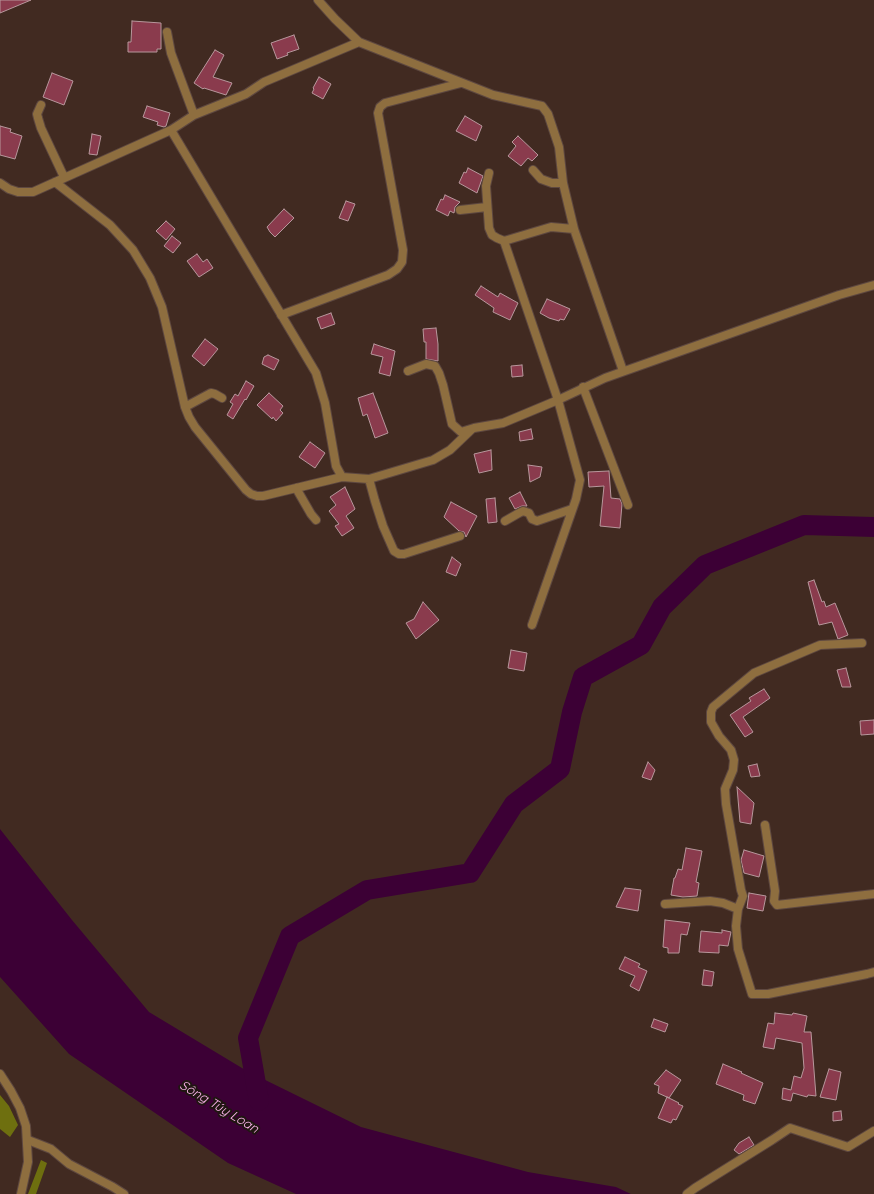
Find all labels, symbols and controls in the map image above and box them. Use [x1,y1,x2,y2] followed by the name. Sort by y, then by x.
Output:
[177,1077,261,1137] water label: Sông Túy Loan

